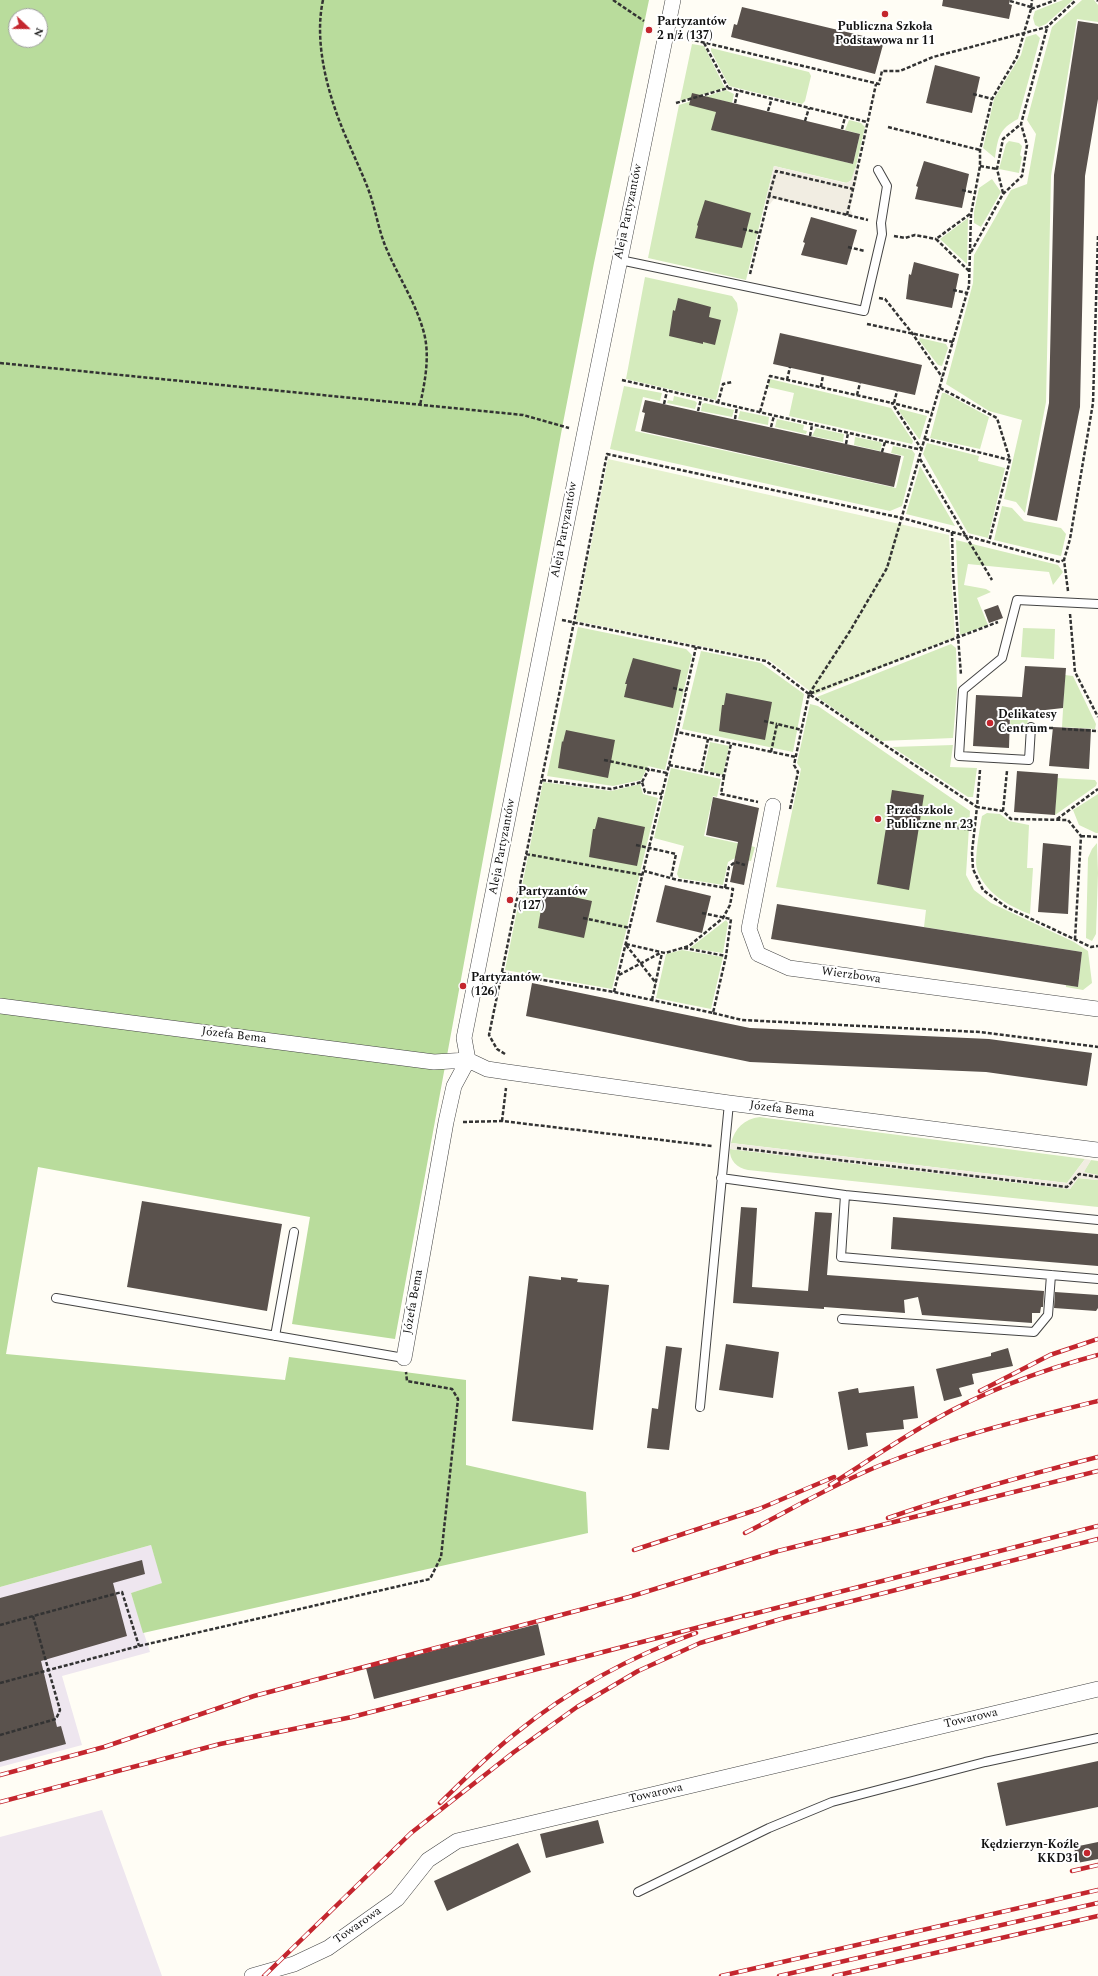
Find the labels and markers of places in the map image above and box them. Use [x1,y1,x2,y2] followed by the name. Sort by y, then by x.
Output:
[880,9,890,19] marker: Publiczna Szkoła Podstawowa nr 11
[657,16,726,44] place label: Partyzantów 2 n/ż (137)
[835,21,935,49] place label: Publiczna Szkoła Podstawowa nr 11
[644,25,654,35] marker: Partyzantów 2 n/ż (137)
[998,709,1056,737] place label: Delikatesy Centrum
[985,718,995,728] marker: Delikatesy Centrum
[886,805,973,833] place label: Przedszkole Publiczne nr 23
[873,814,883,824] marker: Przedszkole Publiczne nr 23
[518,886,587,914] place label: Partyzantów (127)
[505,895,515,905] marker: Partyzantów (127)
[471,972,540,1000] place label: Partyzantów (126)
[458,981,468,991] marker: Partyzantów (126)
[981,1839,1079,1867] place label: Kędzierzyn-Koźle KKD31
[1082,1848,1092,1858] marker: Kędzierzyn-Koźle KKD31

